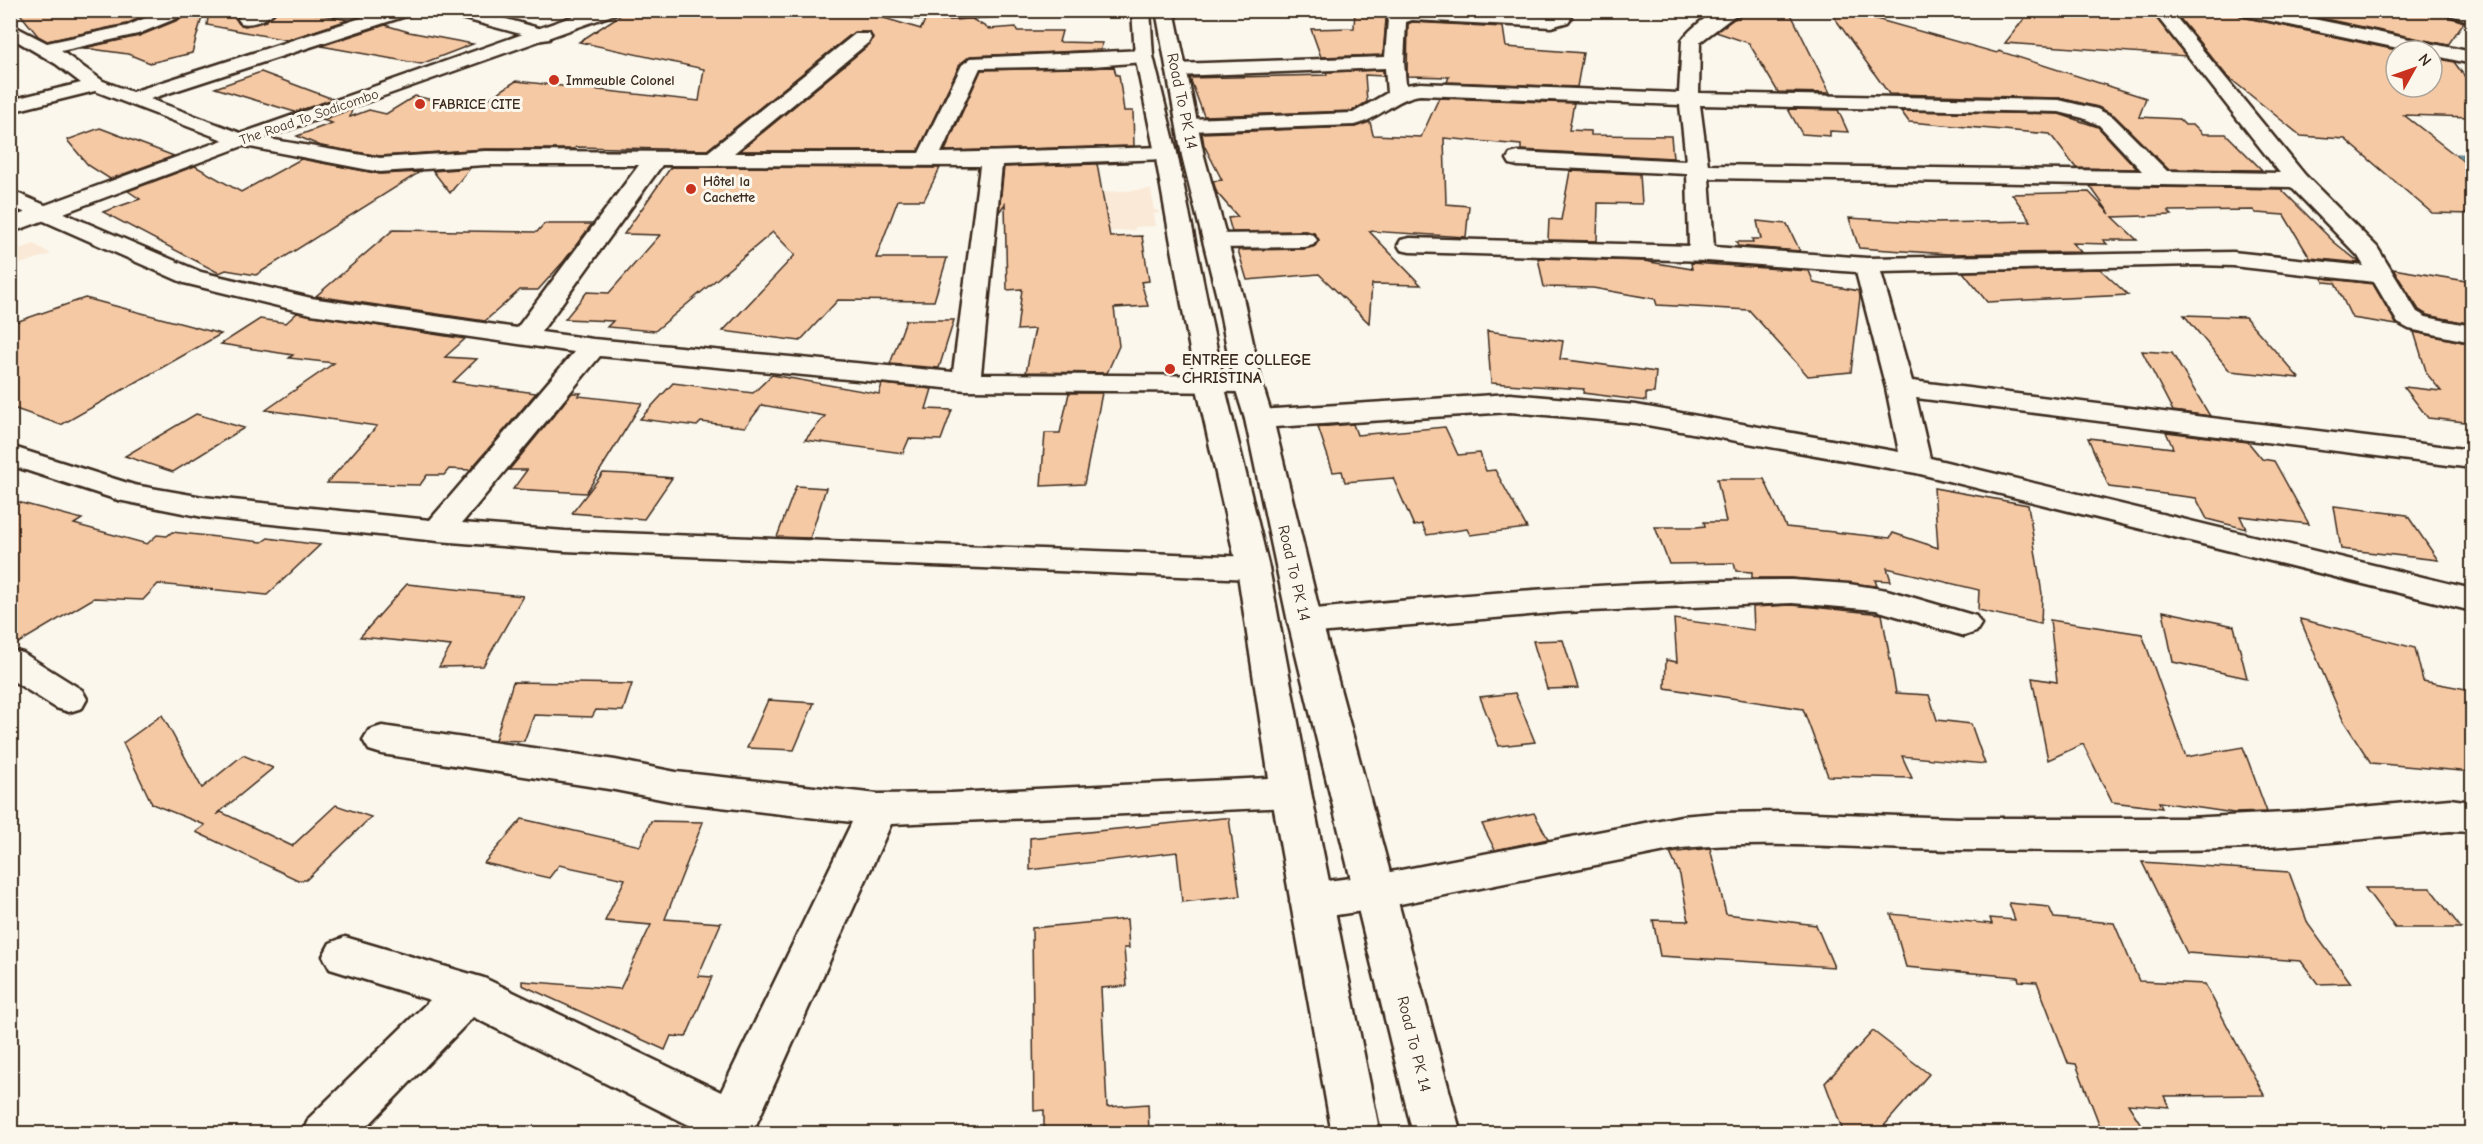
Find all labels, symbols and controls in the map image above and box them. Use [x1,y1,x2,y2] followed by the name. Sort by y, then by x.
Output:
[2384,39,2444,99] north arrow
[2414,50,2435,70] text: N
[1163,51,1201,151] street label: Road To PK 14
[566,72,675,89] place label: Immeuble Colonel
[547,73,561,87] marker: Immeuble Colonel
[237,85,381,149] street label: The Road To Sodicombo
[432,96,521,113] place label: FABRICE CITE
[413,97,427,111] marker: FABRICE CITE
[703,173,755,206] place label: Hôtel la Cachette
[684,182,698,196] marker: Hôtel la Cachette
[1182,351,1311,387] place label: ENTREE COLLEGE CHRISTINA
[1163,362,1177,376] marker: ENTREE COLLEGE CHRISTINA
[1274,523,1314,623] street label: Road To PK 14
[1393,994,1435,1094] street label: Road To PK 14

